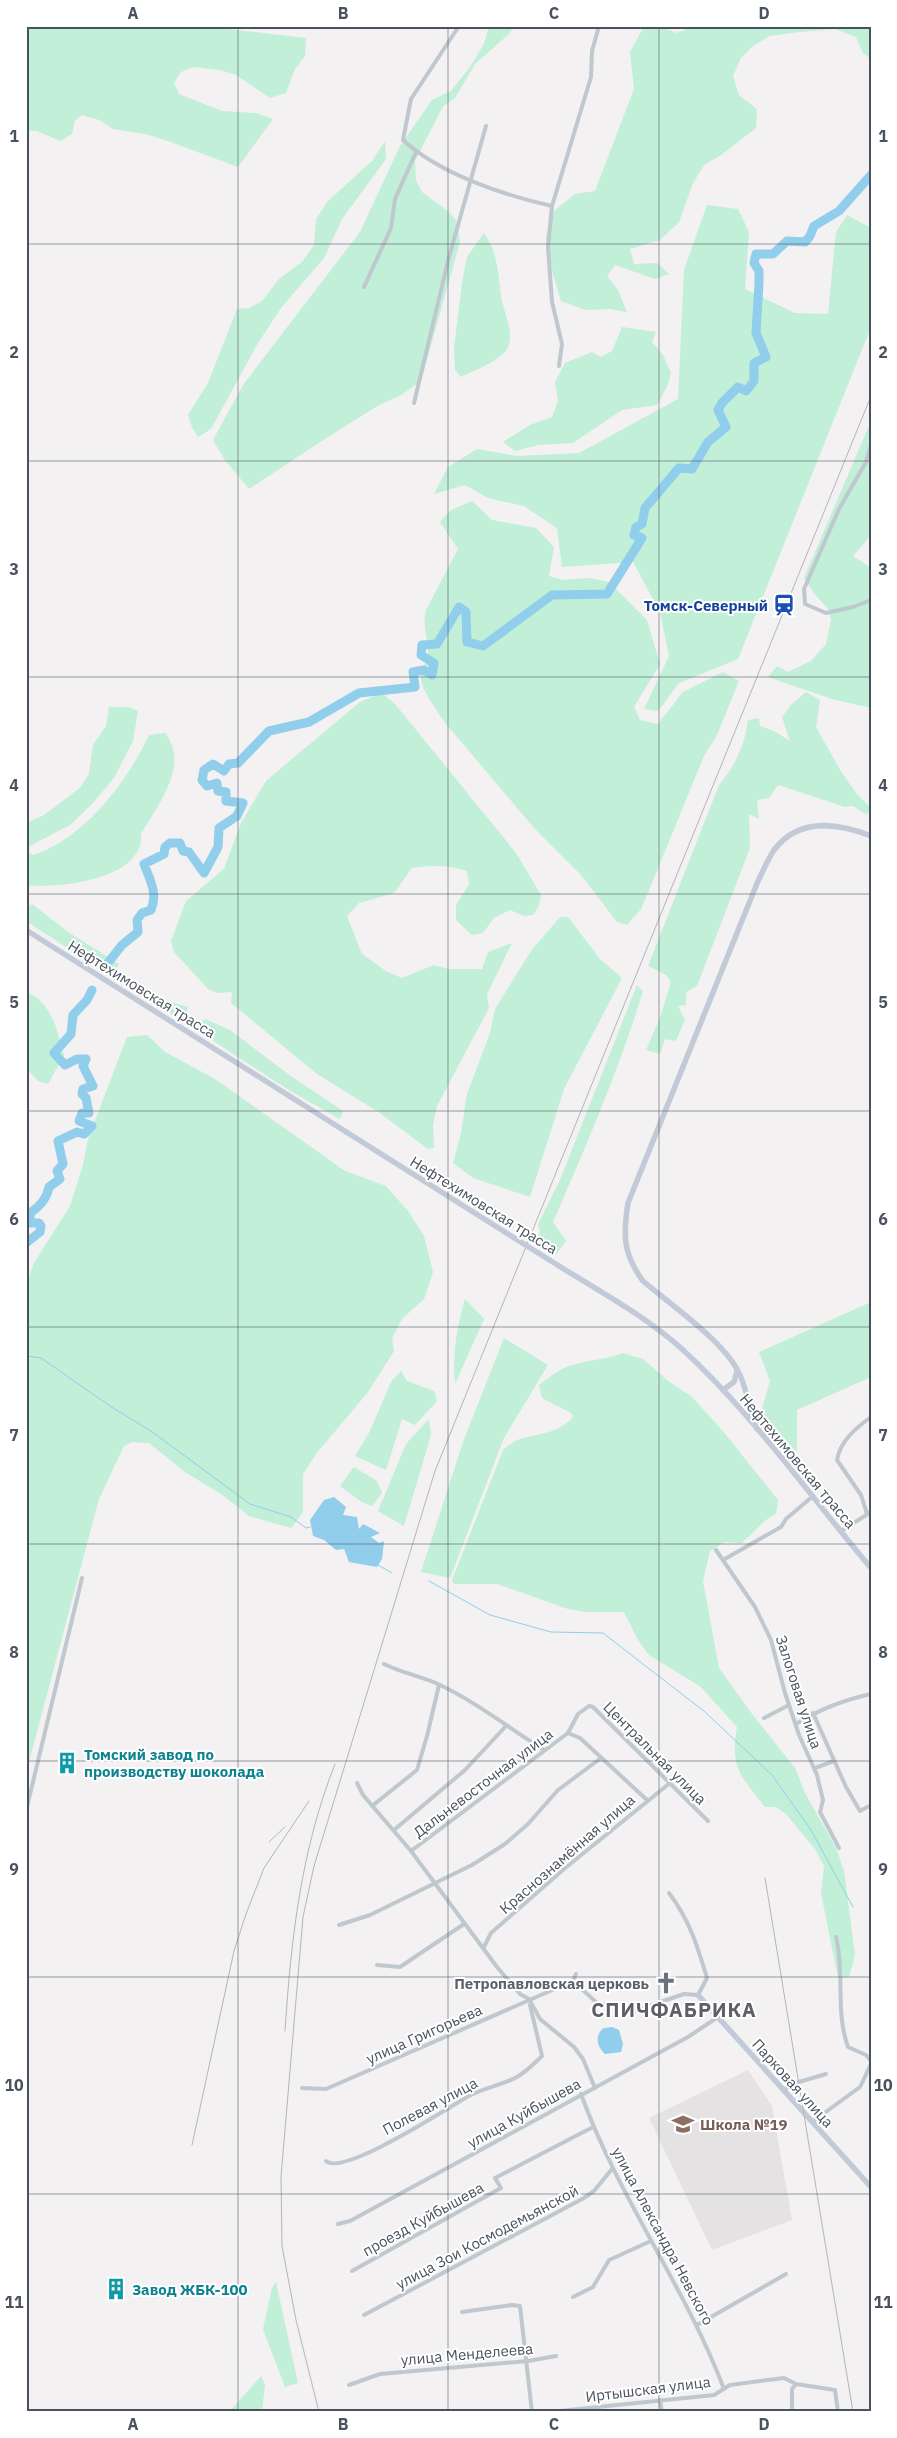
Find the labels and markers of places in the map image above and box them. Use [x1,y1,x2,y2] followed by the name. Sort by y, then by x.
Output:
[771,592,797,618] station icon: Томск-Северный
[644,596,768,615] place label: Томск-Северный
[84,1745,265,1781] place label: Томский завод по производству шоколада
[54,1750,80,1776] building icon: Томский завод по производству шоколада
[653,1970,679,1996] church icon: Петропавловская церковь
[454,1974,650,1993] place label: Петропавловская церковь
[670,2111,696,2137] school or university icon: Школа №19
[700,2115,788,2134] place label: Школа №19
[103,2276,129,2302] building icon: Завод ЖБК-100
[132,2280,248,2299] place label: Завод ЖБК-100

